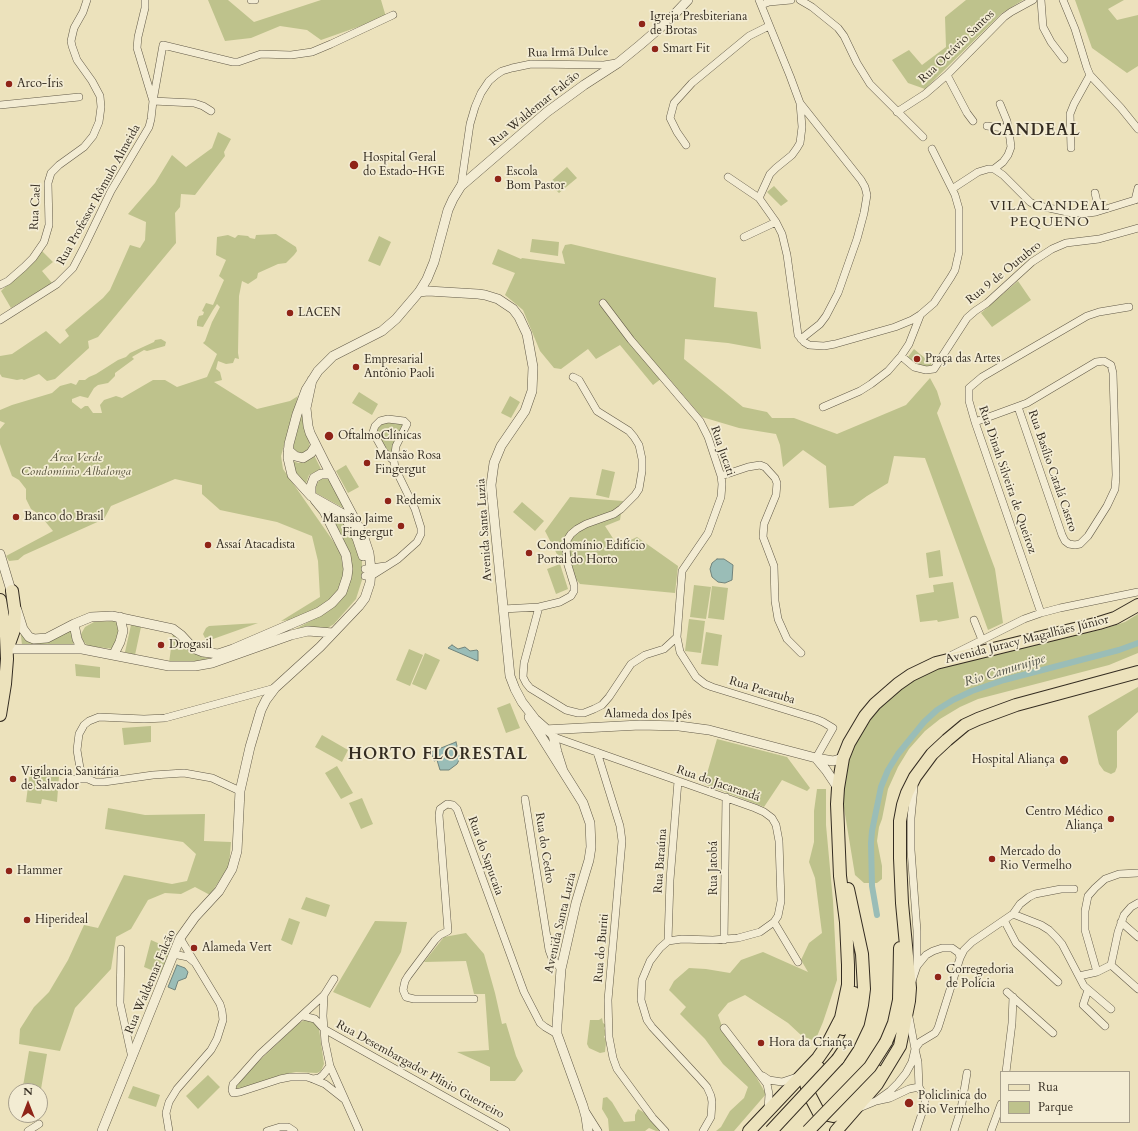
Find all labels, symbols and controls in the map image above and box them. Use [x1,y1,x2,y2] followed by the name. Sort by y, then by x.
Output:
[916,7,998,87] street label: Rua Octávio Santos
[650,10,747,38] place label: Igreja Presbiteriana de Brotas
[637,19,647,29] marker: Igreja Presbiteriana de Brotas
[663,42,710,56] place label: Smart Fit
[650,44,660,54] marker: Smart Fit
[528,45,608,61] street label: Rua Irmã Dulce
[487,68,583,150] street label: Rua Waldemar Falcão
[17,77,63,91] place label: Arco-Íris
[4,79,14,89] marker: Arco-Íris
[989,121,1081,141] district label: CANDEAL
[54,122,144,268] street label: Rua Professor Rômulo Almeida
[363,151,445,179] place label: Hospital Geral do Estado-HGE
[348,159,360,171] marker: Hospital Geral do Estado-HGE
[506,165,565,193] place label: Escola Bom Pastor
[493,174,503,184] marker: Escola Bom Pastor
[28,184,44,230] street label: Rua Cael
[990,199,1110,232] district label: VILA CANDEAL PEQUENO
[964,238,1044,308] street label: Rua 9 de Outubro
[298,306,341,320] place label: LACEN
[285,308,295,318] marker: LACEN
[925,352,1001,366] place label: Praça das Artes
[364,353,435,381] place label: Empresarial Antônio Paoli
[912,354,922,364] marker: Praça das Artes
[351,362,361,372] marker: Empresarial Antônio Paoli
[975,404,1039,556] street label: Rua Dinah Silveira de Queiroz
[1024,408,1080,534] street label: Rua Basílio Catalá Castro
[707,424,737,478] street label: Rua Jucati
[338,429,421,443] place label: OftalmoClínicas
[323,430,335,442] marker: OftalmoClínicas
[375,449,441,477] place label: Mansão Rosa Fingergut
[21,451,131,479] park label: Área Verde Condomínio Albalonga
[362,458,372,468] marker: Mansão Rosa Fingergut
[474,478,496,582] street label: Avenida Santa Luzia
[396,494,441,508] place label: Redemix
[383,496,393,506] marker: Redemix
[24,510,104,524] place label: Banco do Brasil
[11,512,21,522] marker: Banco do Brasil
[323,512,393,540] place label: Mansão Jaime Fingergut
[396,521,406,531] marker: Mansão Jaime Fingergut
[216,538,295,552] place label: Assaí Atacadista
[537,539,645,567] place label: Condomínio Edifício Portal do Horto
[203,540,213,550] marker: Assaí Atacadista
[524,548,534,558] marker: Condomínio Edifício Portal do Horto
[944,613,1110,667] street label: Avenida Juracy Magalhães Júnior
[169,638,212,652] place label: Drogasil
[156,640,166,650] marker: Drogasil
[963,651,1047,691] water label: Rio Camurujipe
[727,674,797,708] street label: Rua Pacatuba
[604,707,692,723] street label: Alameda dos Ipês
[348,745,528,765] district label: HORTO FLORESTAL
[972,753,1055,767] place label: Hospital Aliança
[1058,754,1070,766] marker: Hospital Aliança
[674,763,762,805] street label: Rua do Jacarandá
[21,765,119,793] place label: Vigilancia Sanitária de Salvador
[8,774,18,784] marker: Vigilancia Sanitária de Salvador
[1025,805,1103,833] place label: Centro Médico Aliança
[531,812,557,884] street label: Rua do Cedro
[1106,814,1116,824] marker: Centro Médico Aliança
[464,815,506,897] street label: Rua do Sapucaia
[652,828,670,894] street label: Rua Baraúna
[707,841,721,895] street label: Rua Jatobá
[1000,845,1072,873] place label: Mercado do Rio Vermelho
[987,854,997,864] marker: Mercado do Rio Vermelho
[17,864,62,878] place label: Hammer
[4,866,14,876] marker: Hammer
[542,871,580,975] street label: Avenida Santa Luzia
[35,913,88,927] place label: Hiperideal
[592,913,612,983] street label: Rua do Buriti
[22,915,32,925] marker: Hiperideal
[123,928,179,1036] street label: Rua Waldemar Falcão
[202,941,272,955] place label: Alameda Vert
[189,943,199,953] marker: Alameda Vert
[946,963,1014,991] place label: Corregedoria de Polícia
[933,972,943,982] marker: Corregedoria de Polícia
[333,1018,507,1122] street label: Rua Desembargador Plínio Guerreiro
[769,1036,853,1050] place label: Hora da Criança
[756,1038,766,1048] marker: Hora da Criança
[1000,1071,1130,1123] legend
[1038,1079,1058,1095] text: Rua
[8,1083,48,1123] north arrow
[23,1084,33,1099] text: N
[918,1089,990,1117] place label: Policlinica do Rio Vermelho
[903,1097,915,1109] marker: Policlinica do Rio Vermelho
[1038,1099,1073,1115] text: Parque

